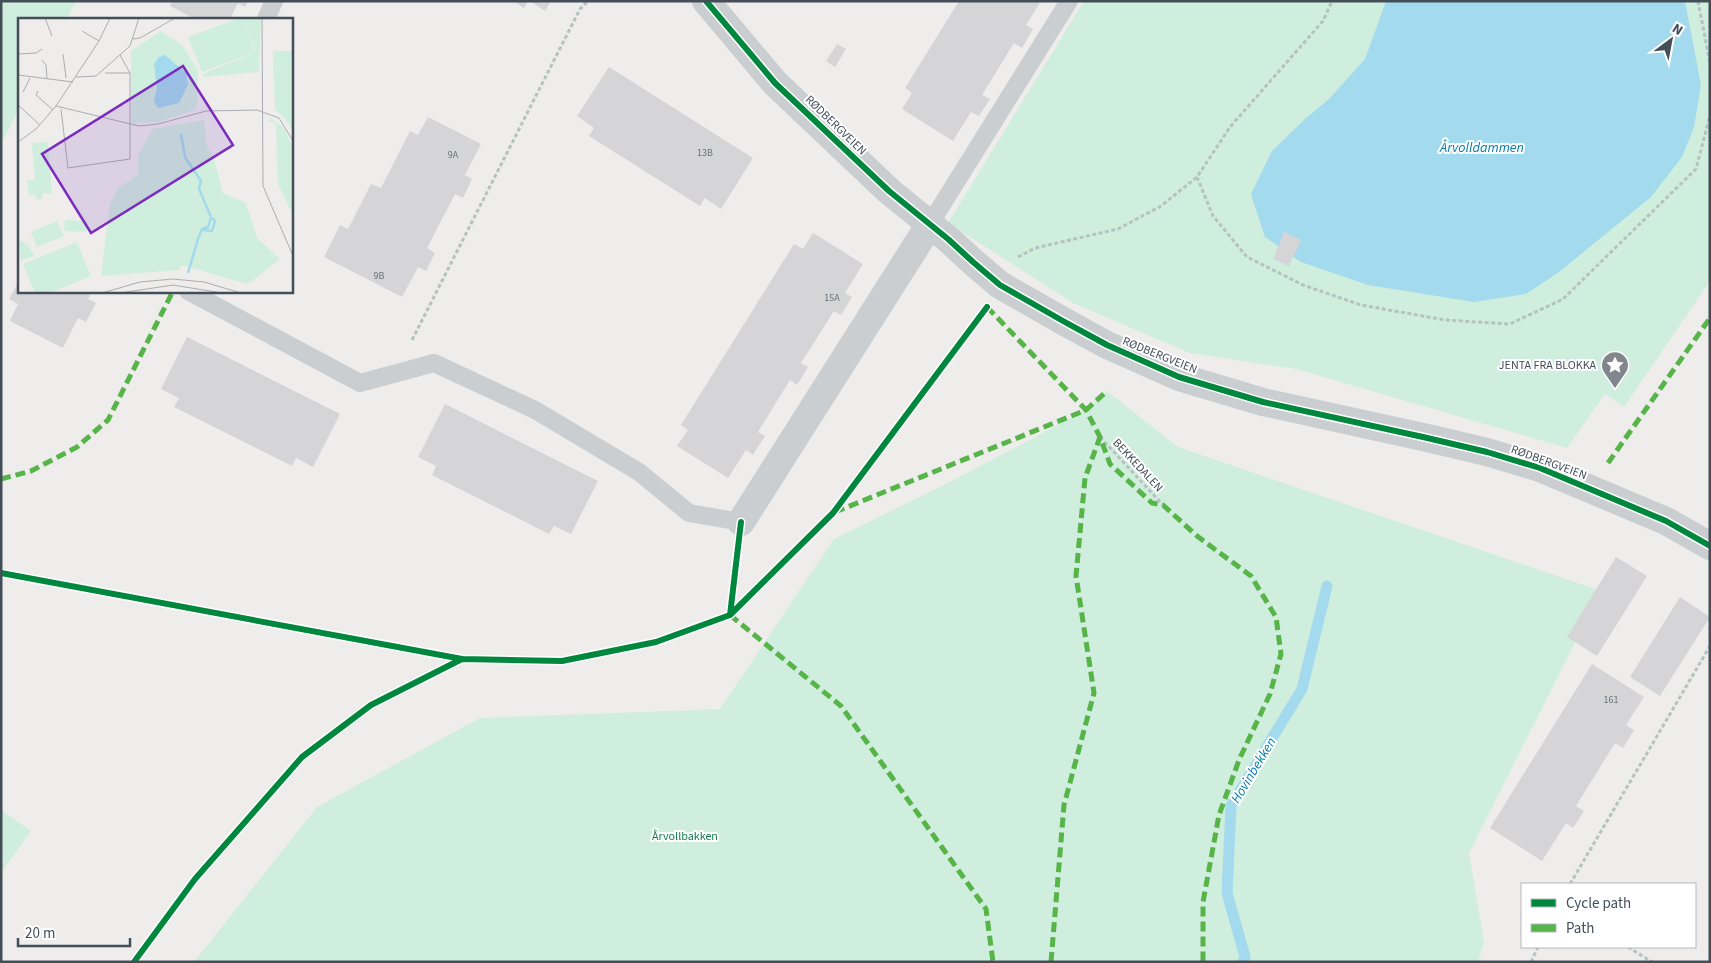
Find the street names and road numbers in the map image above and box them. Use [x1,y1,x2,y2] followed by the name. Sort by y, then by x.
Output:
[801,92,870,159] street label: RØDBERGVEIEN
[1120,333,1200,378] street label: RØDBERGVEIEN
[1108,435,1167,496] street label: BEKKEDALEN
[1509,441,1589,484] street label: RØDBERGVEIEN

